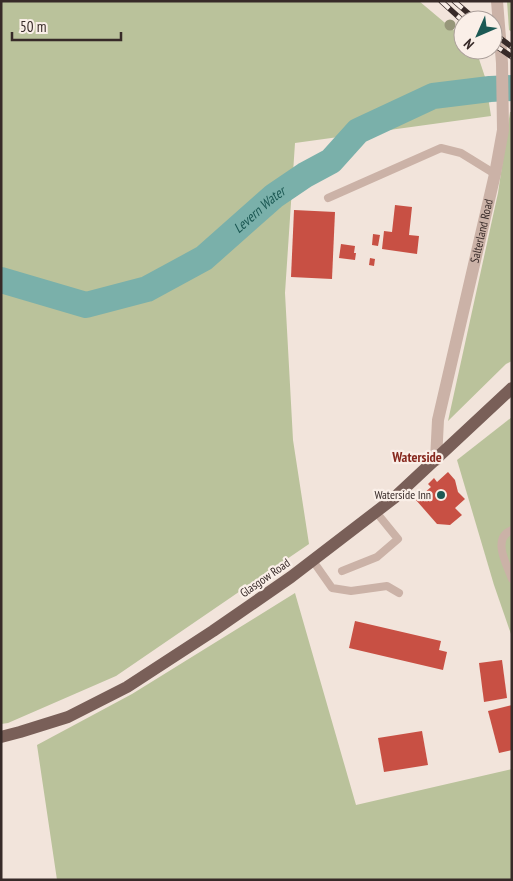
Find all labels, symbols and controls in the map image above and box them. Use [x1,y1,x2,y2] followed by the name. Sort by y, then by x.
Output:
[12,10,121,42] scale bar
[453,10,503,60] north arrow
[20,17,46,36] text: 50 m
[460,35,478,53] text: N
[230,181,290,237] water label: Levern Water
[467,197,496,264] street label: Salterland Road
[391,448,442,466] district label: Waterside
[374,487,431,502] place label: Waterside Inn
[435,489,447,501] marker: Waterside Inn
[237,555,293,600] street label: Glasgow Road

